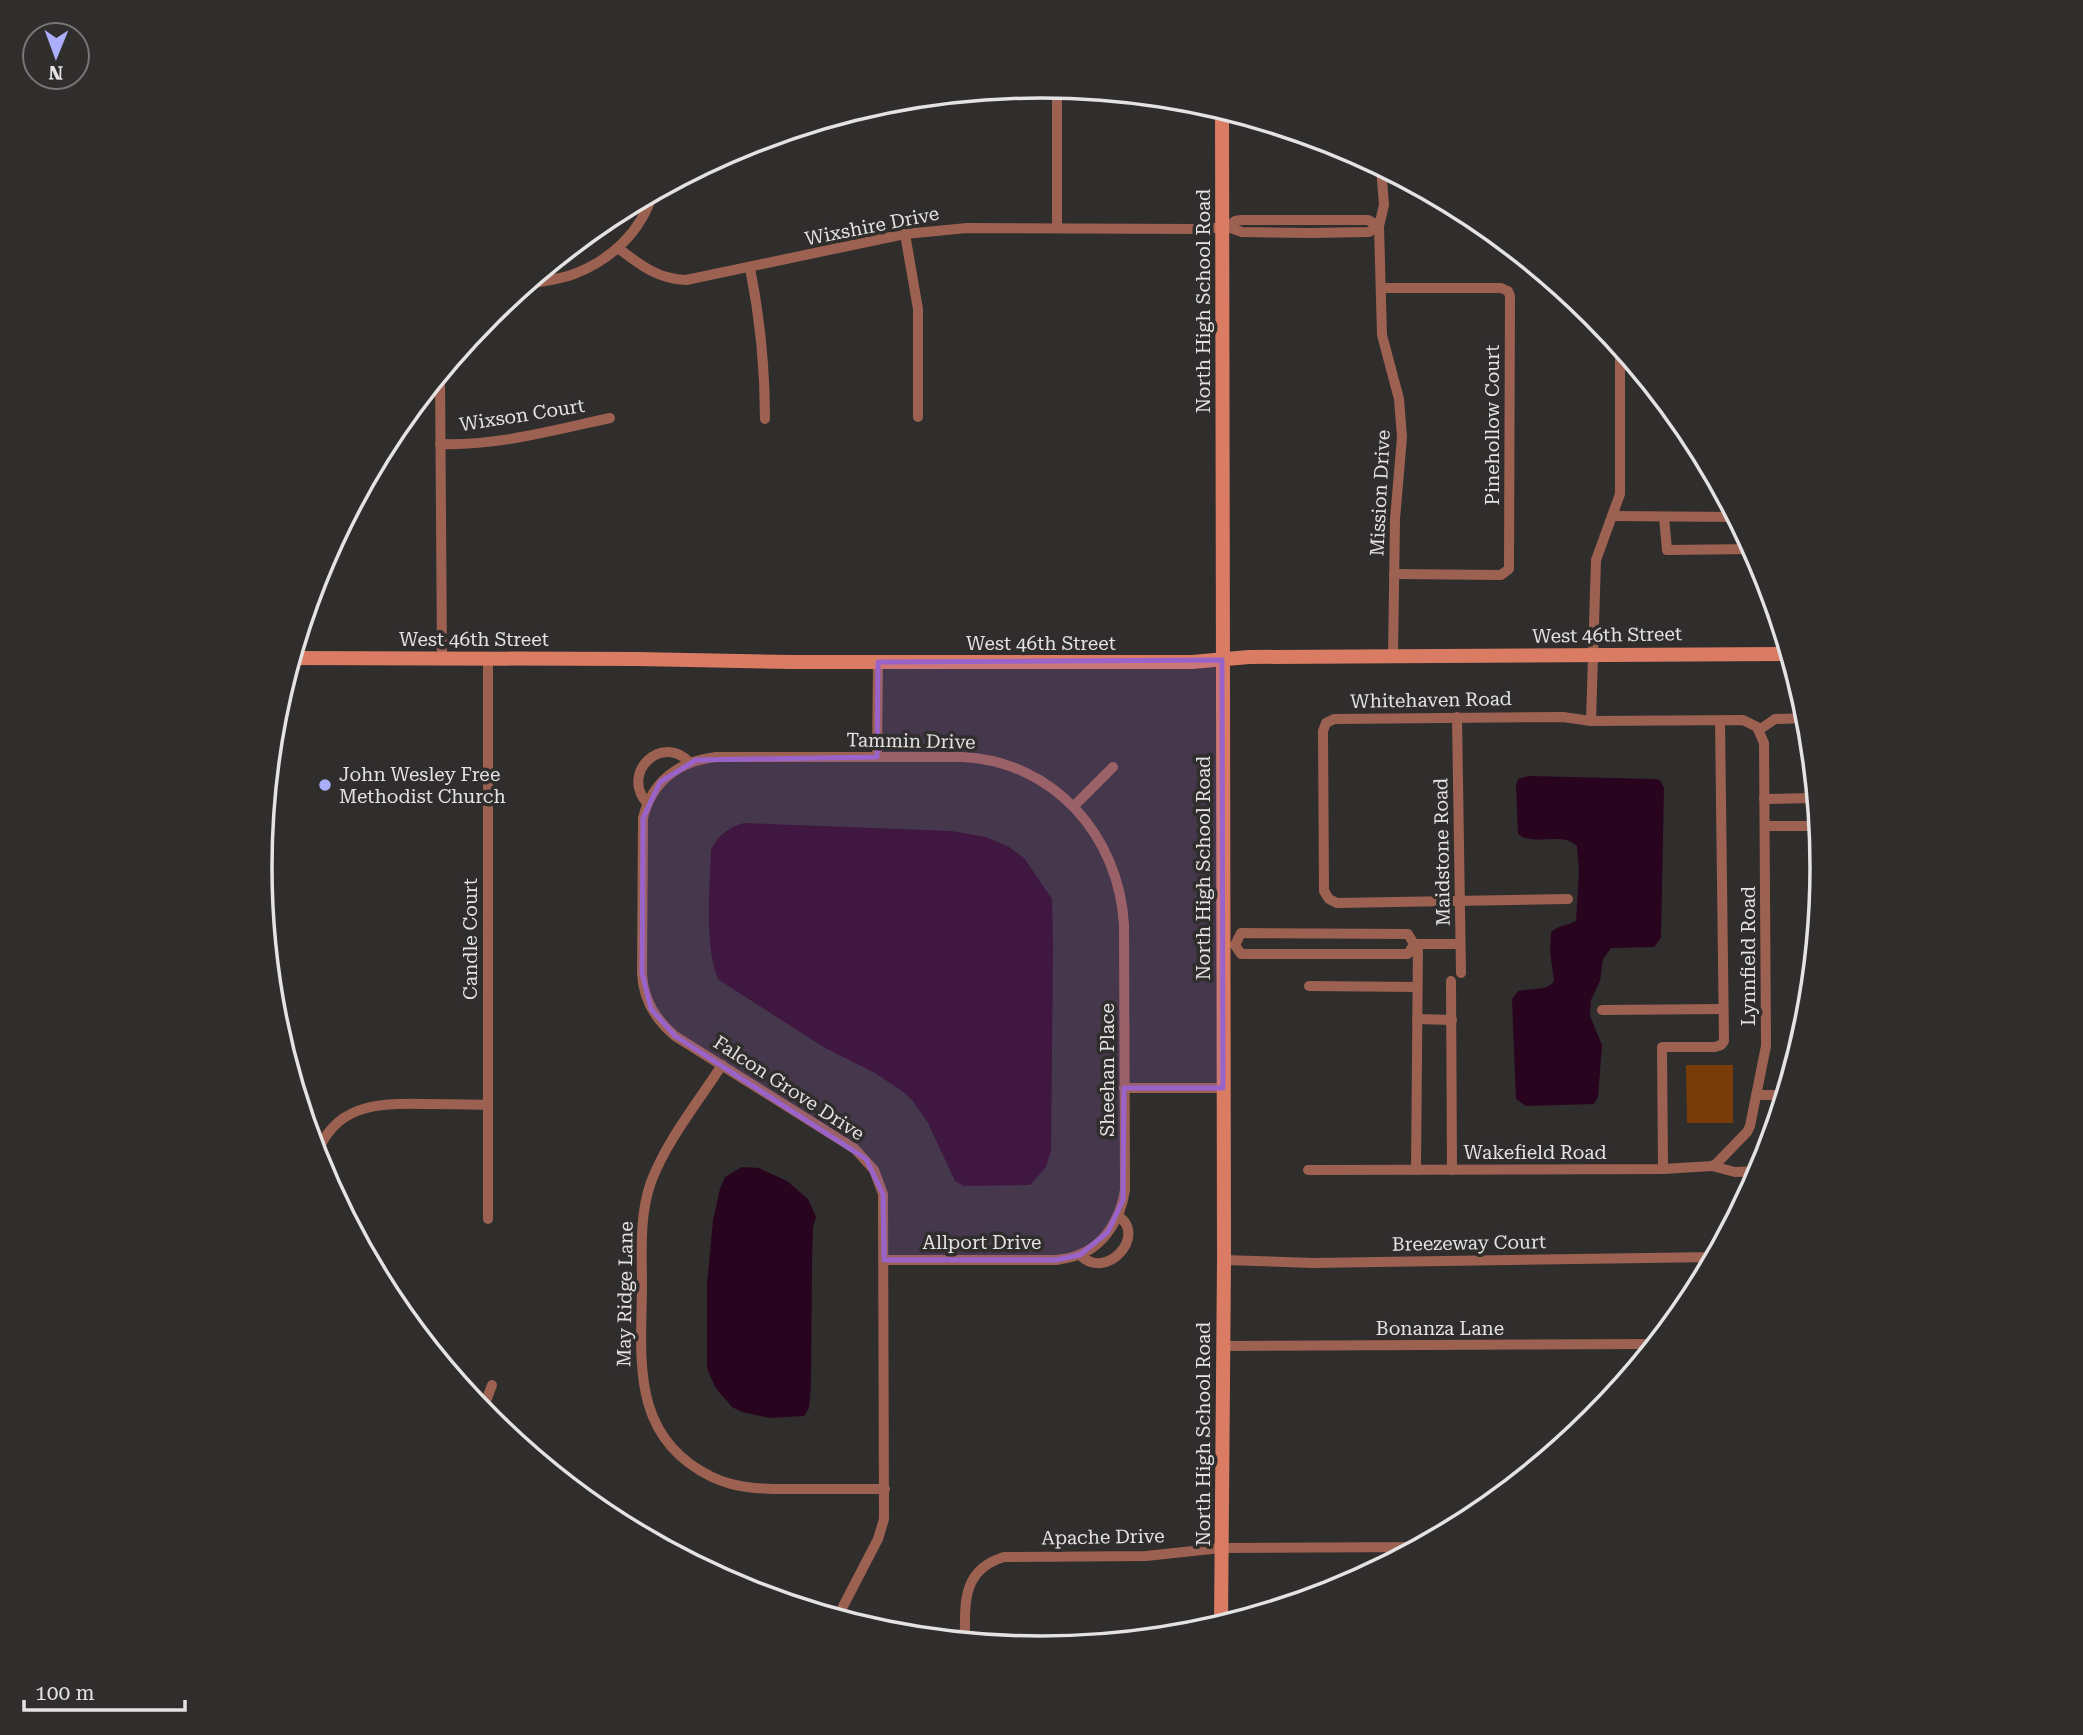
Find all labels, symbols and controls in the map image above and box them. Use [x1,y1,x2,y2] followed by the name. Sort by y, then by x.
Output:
[21,21,91,91] north arrow
[48,61,63,84] text: N
[1192,189,1215,413] street label: North High School Road
[803,202,941,250] street label: Wixshire Drive
[1481,345,1504,505] street label: Pinehollow Court
[458,394,586,436] street label: Wixson Court
[1365,429,1395,557] street label: Mission Drive
[1532,622,1682,648] street label: West 46th Street
[399,628,549,651] street label: West 46th Street
[966,632,1116,655] street label: West 46th Street
[1350,687,1512,713] street label: Whitehaven Road
[846,728,976,754] street label: Tammin Drive
[1192,756,1215,980] street label: North High School Road
[339,763,506,808] place label: John Wesley Free Methodist Church
[317,777,333,793] marker: John Wesley Free Methodist Church
[1429,778,1455,926] street label: Maidstone Road
[459,878,482,1000] street label: Candle Court
[1737,886,1760,1026] street label: Lynnfield Road
[1096,1003,1119,1137] street label: Sheehan Place
[709,1031,869,1145] street label: Falcon Grove Drive
[1463,1141,1607,1164] street label: Wakefield Road
[612,1221,638,1367] street label: May Ridge Lane
[1392,1230,1546,1256] street label: Breezeway Court
[923,1231,1042,1254] street label: Allport Drive
[1376,1317,1504,1340] street label: Bonanza Lane
[1192,1322,1215,1546] street label: North High School Road
[1041,1524,1165,1550] street label: Apache Drive
[24,1668,186,1712] scale bar
[35,1681,95,1705] text: 100 m

